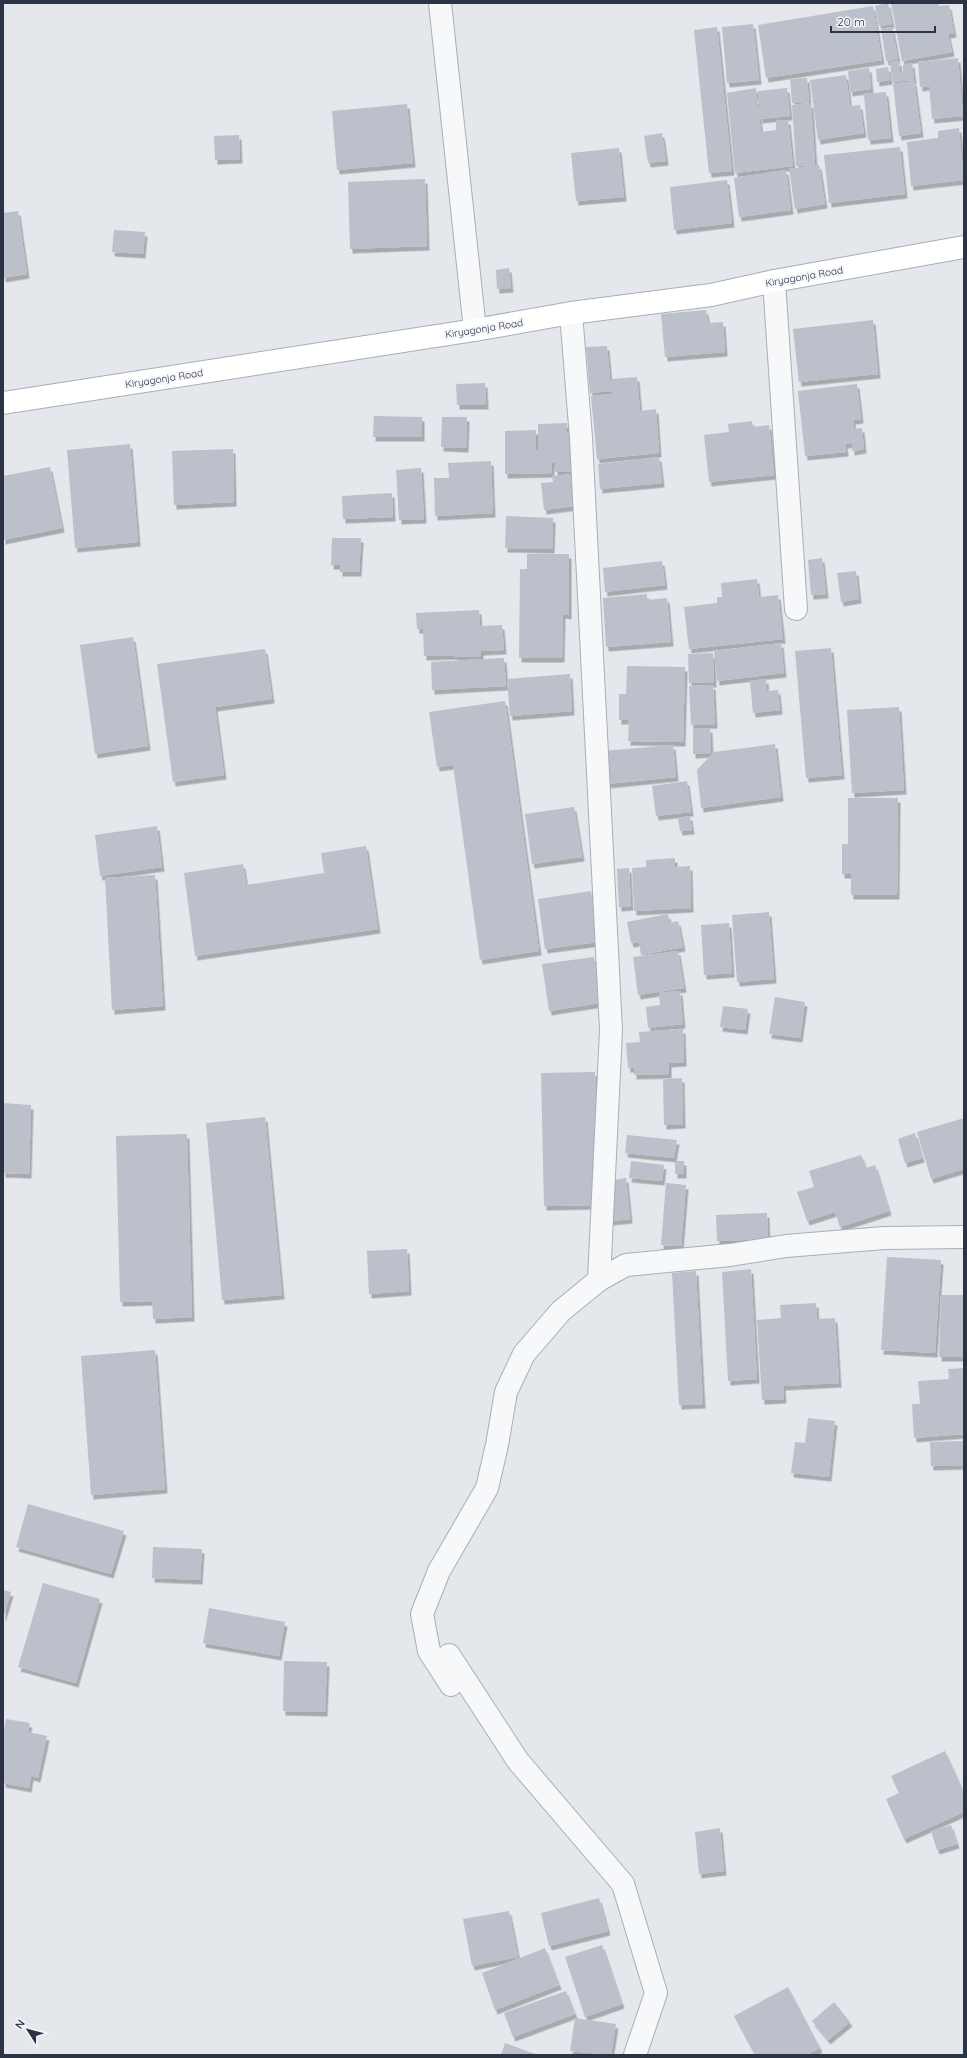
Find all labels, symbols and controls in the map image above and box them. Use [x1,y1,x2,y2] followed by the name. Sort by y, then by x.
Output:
[831,8,935,34] scale bar
[837,14,865,29] text: 20 m
[764,263,844,290] street label: Kiryagonja Road
[444,316,524,341] street label: Kiryagonja Road
[124,366,204,391] street label: Kiryagonja Road
[8,2010,48,2050] north arrow
[12,2017,28,2032] text: N

